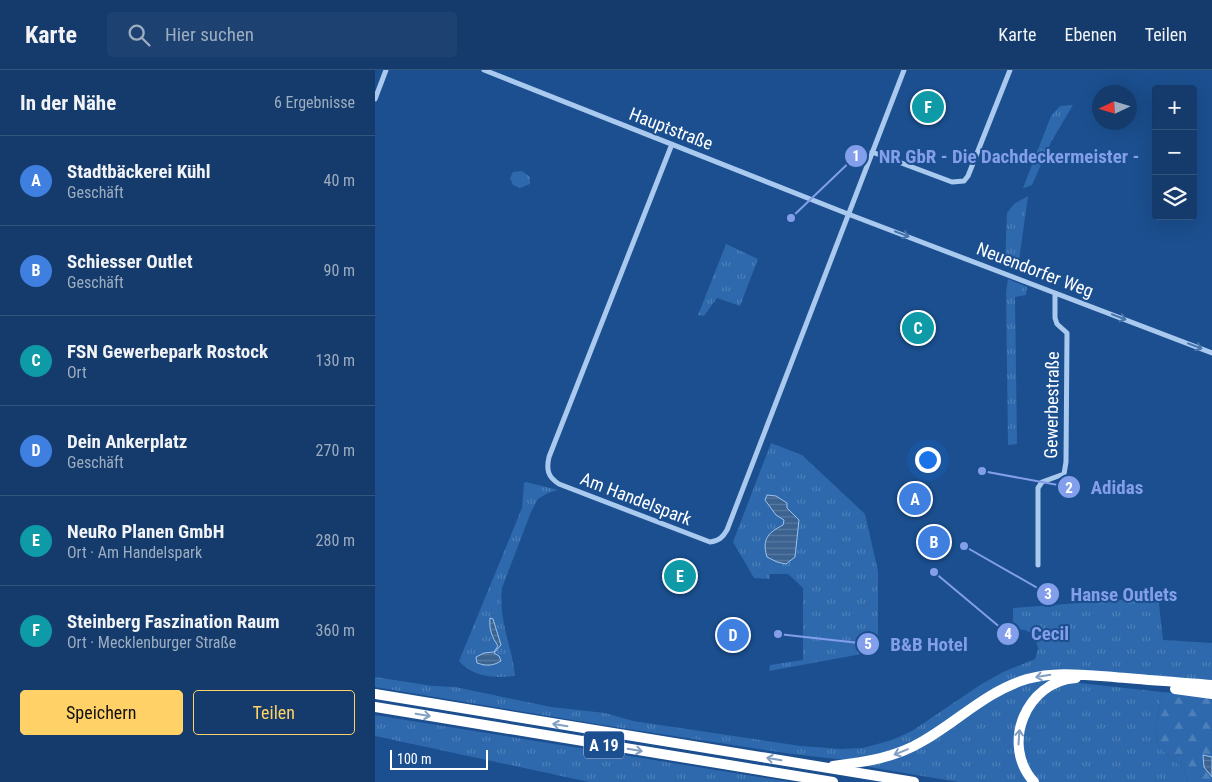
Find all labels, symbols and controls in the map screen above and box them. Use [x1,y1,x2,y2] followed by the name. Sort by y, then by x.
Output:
[107,12,457,57] search box
[25,21,77,49] text: Karte
[125,21,153,49] icon: search
[165,23,254,46] text: Hier suchen
[998,24,1037,45] text: Karte
[1065,24,1117,45] text: Ebenen
[1145,24,1187,45] text: Teilen
[1092,85,1137,130] north arrow
[1152,85,1197,220] map controls
[1152,85,1197,130] button: +
[912,88,944,126] pin: F
[20,91,116,115] text: In der Nähe
[274,93,355,112] text: 6 Ergebnisse
[626,103,716,154] street label: Hauptstraße
[1152,130,1197,175] button: −
[844,139,1149,173] callout: NR GbR - Die Dachdeckermeister -
[879,145,1139,168] text: NR GbR - Die Dachdeckermeister -
[852,147,860,165] text: 1
[67,160,211,183] text: Stadtbäckerei Kühl
[31,171,41,190] text: A
[323,171,355,190] text: 40 m
[1152,175,1197,220] button: layers
[67,183,124,202] text: Geschäft
[894,230,909,239] one-way arrow
[974,238,1097,301] street label: Neuendorfer Weg
[67,250,193,273] text: Schiesser Outlet
[32,261,40,280] text: B
[323,261,355,280] text: 90 m
[67,273,124,292] text: Geschäft
[902,309,934,347] pin: C
[1111,313,1127,322] one-way arrow
[67,340,268,363] text: FSN Gewerbepark Rostock
[1186,342,1202,351] one-way arrow
[31,351,41,370] text: C
[316,351,355,370] text: 130 m
[1040,351,1063,459] street label: Gewerbestraße
[67,363,87,382] text: Ort
[67,430,187,453] text: Dein Ankerplatz
[31,441,41,460] text: D
[316,441,355,460] text: 270 m
[915,447,941,473] your location
[67,453,124,472] text: Geschäft
[578,468,695,529] street label: Am Handelspark
[1056,470,1154,504] callout: Adidas
[1091,476,1143,499] text: Adidas
[1065,479,1073,497] text: 2
[899,480,931,518] pin: A
[67,520,224,543] text: NeuRo Planen GmbH
[918,523,950,561] pin: B
[32,531,40,550] text: E
[316,531,355,550] text: 280 m
[67,543,202,562] text: Ort · Am Handelspark
[664,557,696,595] pin: E
[1036,577,1188,611] callout: Hanse Outlets
[1070,583,1178,606] text: Hanse Outlets
[1044,585,1052,603] text: 3
[67,610,280,633] text: Steinberg Faszination Raum
[717,616,749,654] pin: D
[996,617,1079,651] callout: Cecil
[32,621,40,640] text: F
[316,621,355,640] text: 360 m
[1031,622,1069,645] text: Cecil
[1004,625,1012,643] text: 4
[855,627,978,661] callout: B&B Hotel
[67,633,236,652] text: Ort · Mecklenburger Straße
[890,633,968,656] text: B&B Hotel
[864,635,872,653] text: 5
[1036,671,1052,681] one-way arrow
[20,690,183,735] button: Speichern
[193,690,355,735] button: Teilen
[415,710,431,720] one-way arrow
[553,720,569,730] one-way arrow
[1014,730,1023,746] one-way arrow
[584,732,624,758] road number: A 19
[627,745,643,755] one-way arrow
[390,747,487,770] scale bar
[894,748,909,757] one-way arrow
[397,751,432,767] text: 100 m
[766,754,782,764] one-way arrow

